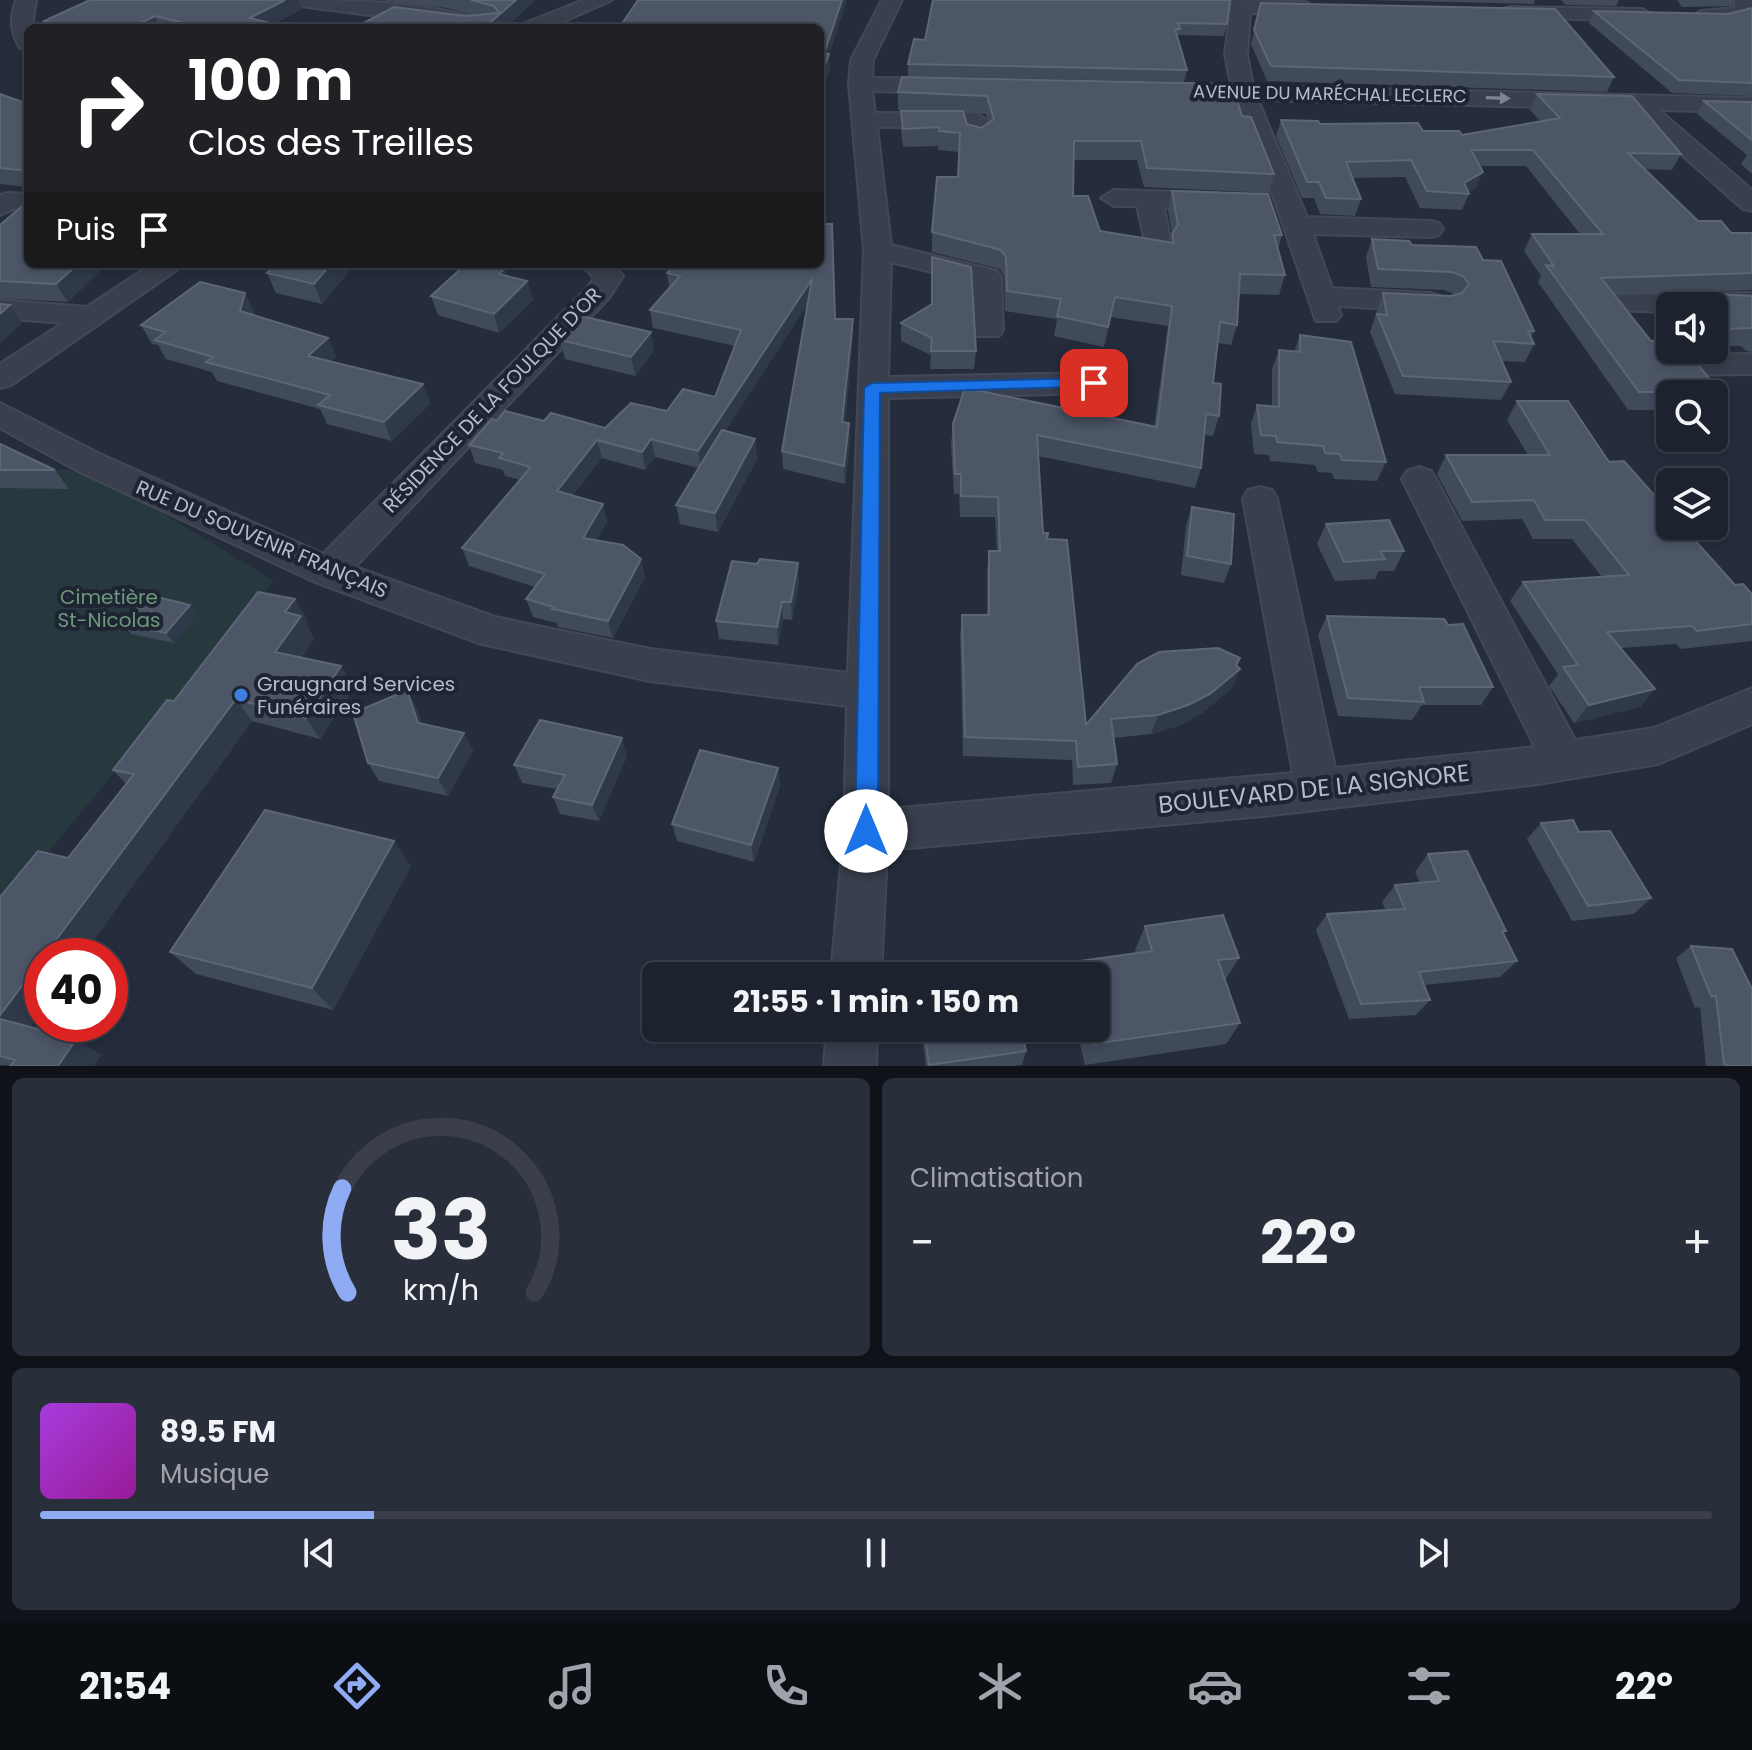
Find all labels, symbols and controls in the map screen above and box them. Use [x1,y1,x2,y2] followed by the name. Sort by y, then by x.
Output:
[188,41,353,120] text: 100 m
[56,56,160,160] icon: right
[1193,79,1467,108] street label: AVENUE DU MARÉCHAL LECLERC
[1486,91,1511,104] one-way arrow
[188,117,474,168] text: Clos des Treilles
[56,208,116,251] text: Puis
[132,208,176,252] icon: arrive
[376,281,608,519] street label: RÉSIDENCE DE LA FOULQUE D'OR
[1656,292,1728,540] map controls
[1656,292,1728,364] button: sound
[1060,349,1128,417] pin
[1072,361,1116,405] icon: arrive
[1656,380,1728,452] button: search
[1656,468,1728,540] button: layers
[132,473,392,605] street label: RUE DU SOUVENIR FRANÇAIS
[58,583,160,634] park label: Cimetière St-Nicolas
[257,670,455,721] place label: Graugnard Services Funéraires
[232,686,250,704] marker: Graugnard Services Funéraires
[1157,756,1471,821] street label: BOULEVARD DE LA SIGNORE
[824,789,908,873] position arrow
[24,938,128,1042] speed limit sign: 40
[733,980,1019,1023] text: 21:55 · 1 min · 150 m
[910,1160,1083,1196] text: Climatisation
[391,1172,491,1288] text: 33
[1260,1201,1356,1285] text: 22°
[910,1212,934,1273] text: −
[1682,1212,1712,1273] text: +
[403,1270,479,1310] text: km/h
[160,1410,276,1453] text: 89.5 FM
[160,1456,269,1492] text: Musique
[297,1531,341,1575] icon: previous
[854,1531,898,1575] icon: pause
[1411,1531,1455,1575] icon: next
[329,1658,385,1714] icon: directions
[544,1658,600,1714] icon: music
[758,1658,814,1714] icon: phone
[972,1658,1028,1714] icon: climate
[1187,1658,1243,1714] icon: car
[1401,1658,1457,1714] icon: filters
[79,1661,171,1712] text: 21:54
[1615,1661,1673,1712] text: 22°

